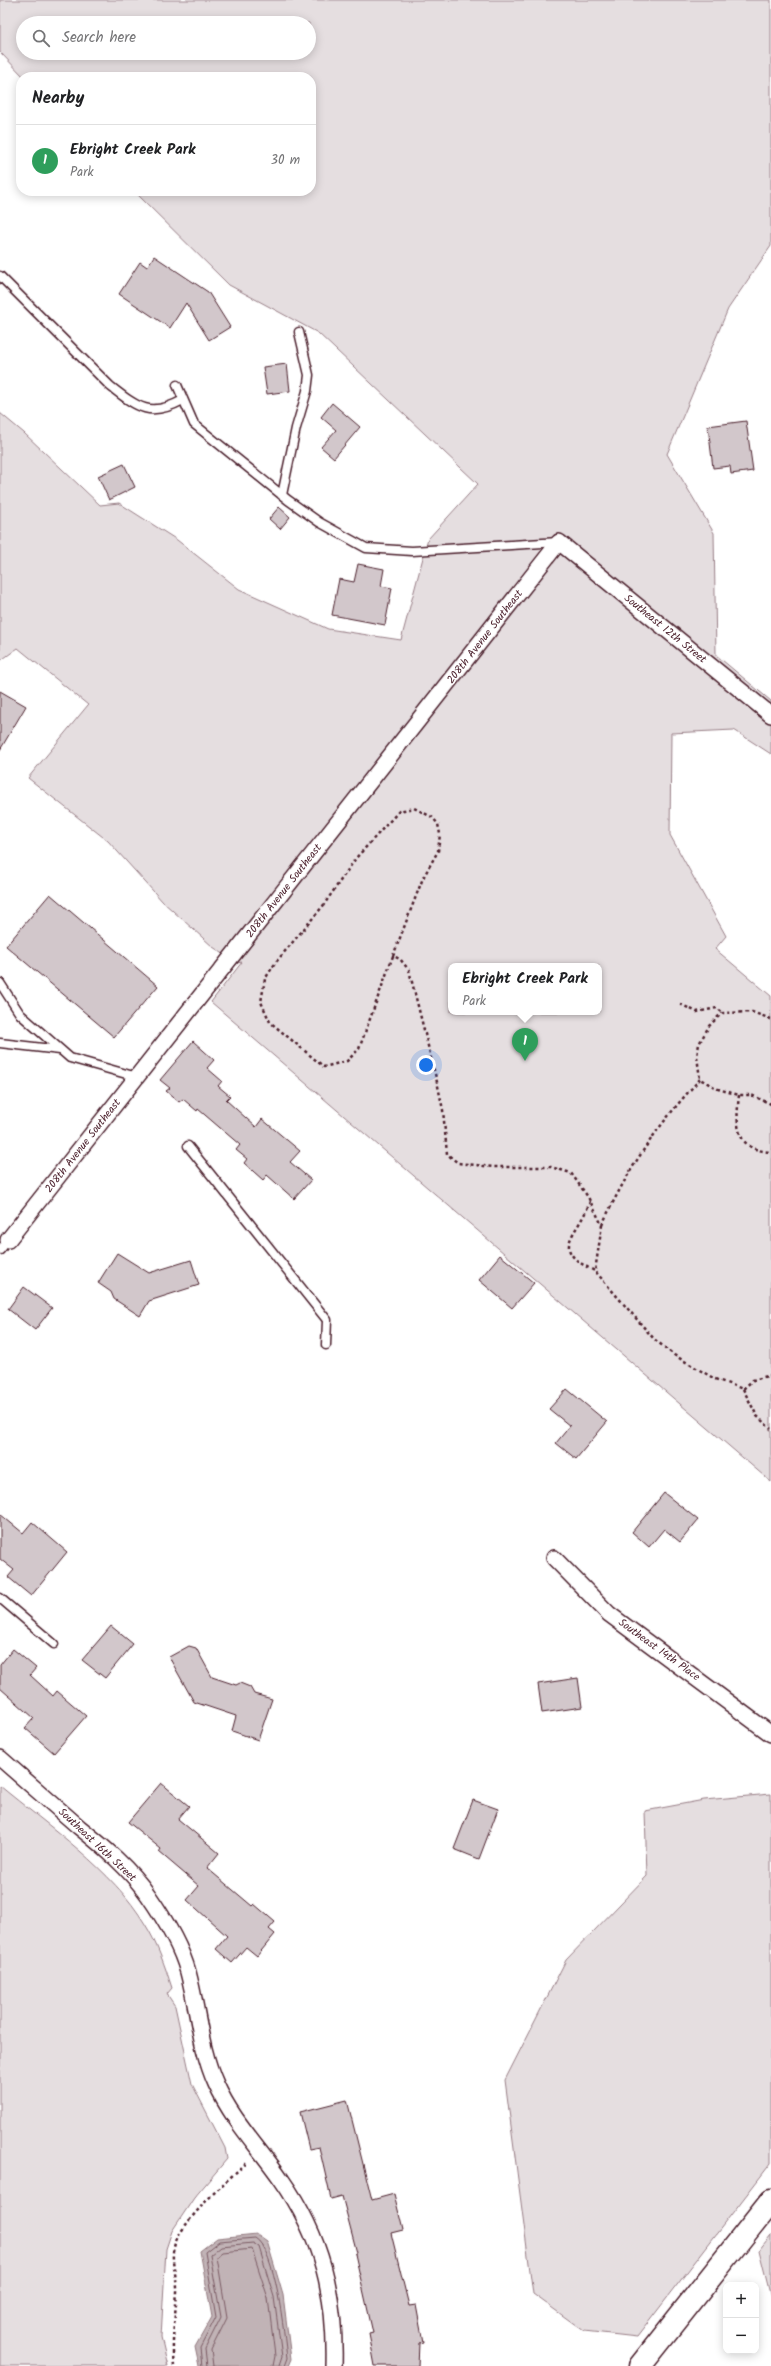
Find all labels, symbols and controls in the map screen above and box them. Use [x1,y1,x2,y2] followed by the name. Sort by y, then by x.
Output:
[16,16,316,60] search box
[62,26,136,50] text: Search here
[30,27,52,49] icon: search
[32,85,84,112] text: Nearby
[70,138,196,162] text: Ebright Creek Park
[43,150,47,171] text: 1
[271,150,300,171] text: 30 m
[70,162,94,183] text: Park
[442,585,528,688] street label: 208th Avenue Southeast
[620,590,711,669] street label: Southeast 12th Street
[241,839,327,942] street label: 208th Avenue Southeast
[448,963,602,1015] popup
[462,967,588,991] text: Ebright Creek Park
[462,991,486,1012] text: Park
[512,1028,538,1061] pin: 1
[416,1055,436,1075] your location
[40,1094,126,1197] street label: 208th Avenue Southeast
[614,1614,704,1686] street label: Southeast 14th Place
[54,1804,141,1887] street label: Southeast 16th Street
[723,2282,759,2354] map controls
[723,2282,759,2318] button: +
[723,2318,759,2354] button: −

